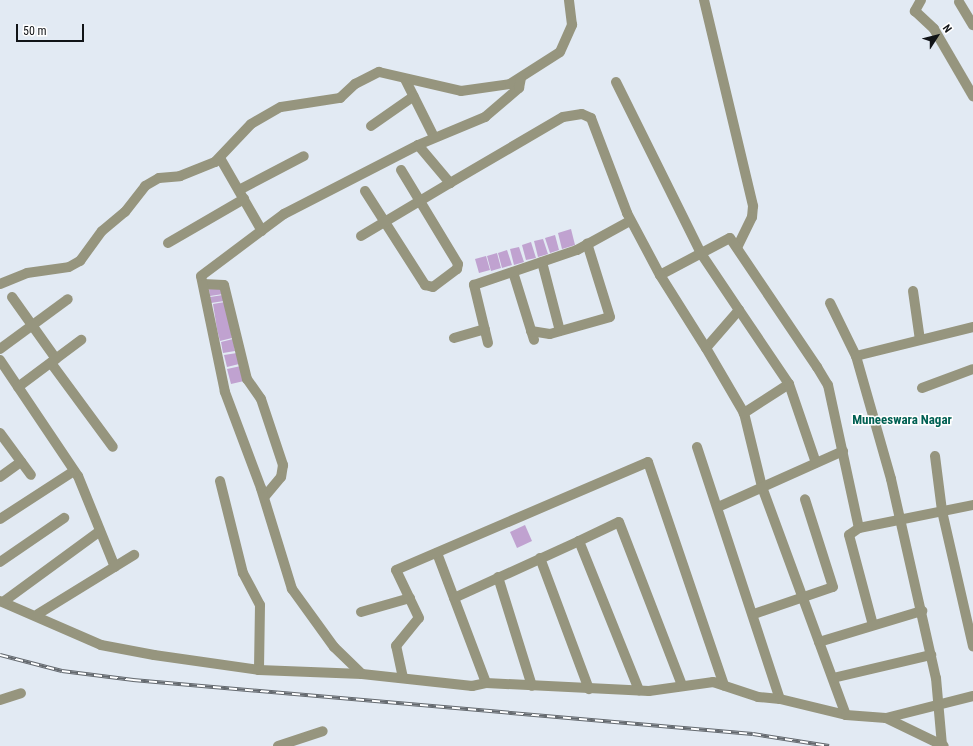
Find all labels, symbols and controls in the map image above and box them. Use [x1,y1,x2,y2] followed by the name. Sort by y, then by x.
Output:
[18,16,86,42] scale bar
[917,16,957,56] north arrow
[940,22,954,35] text: N
[23,24,47,38] text: 50 m
[852,412,952,428] district label: Muneeswara Nagar

